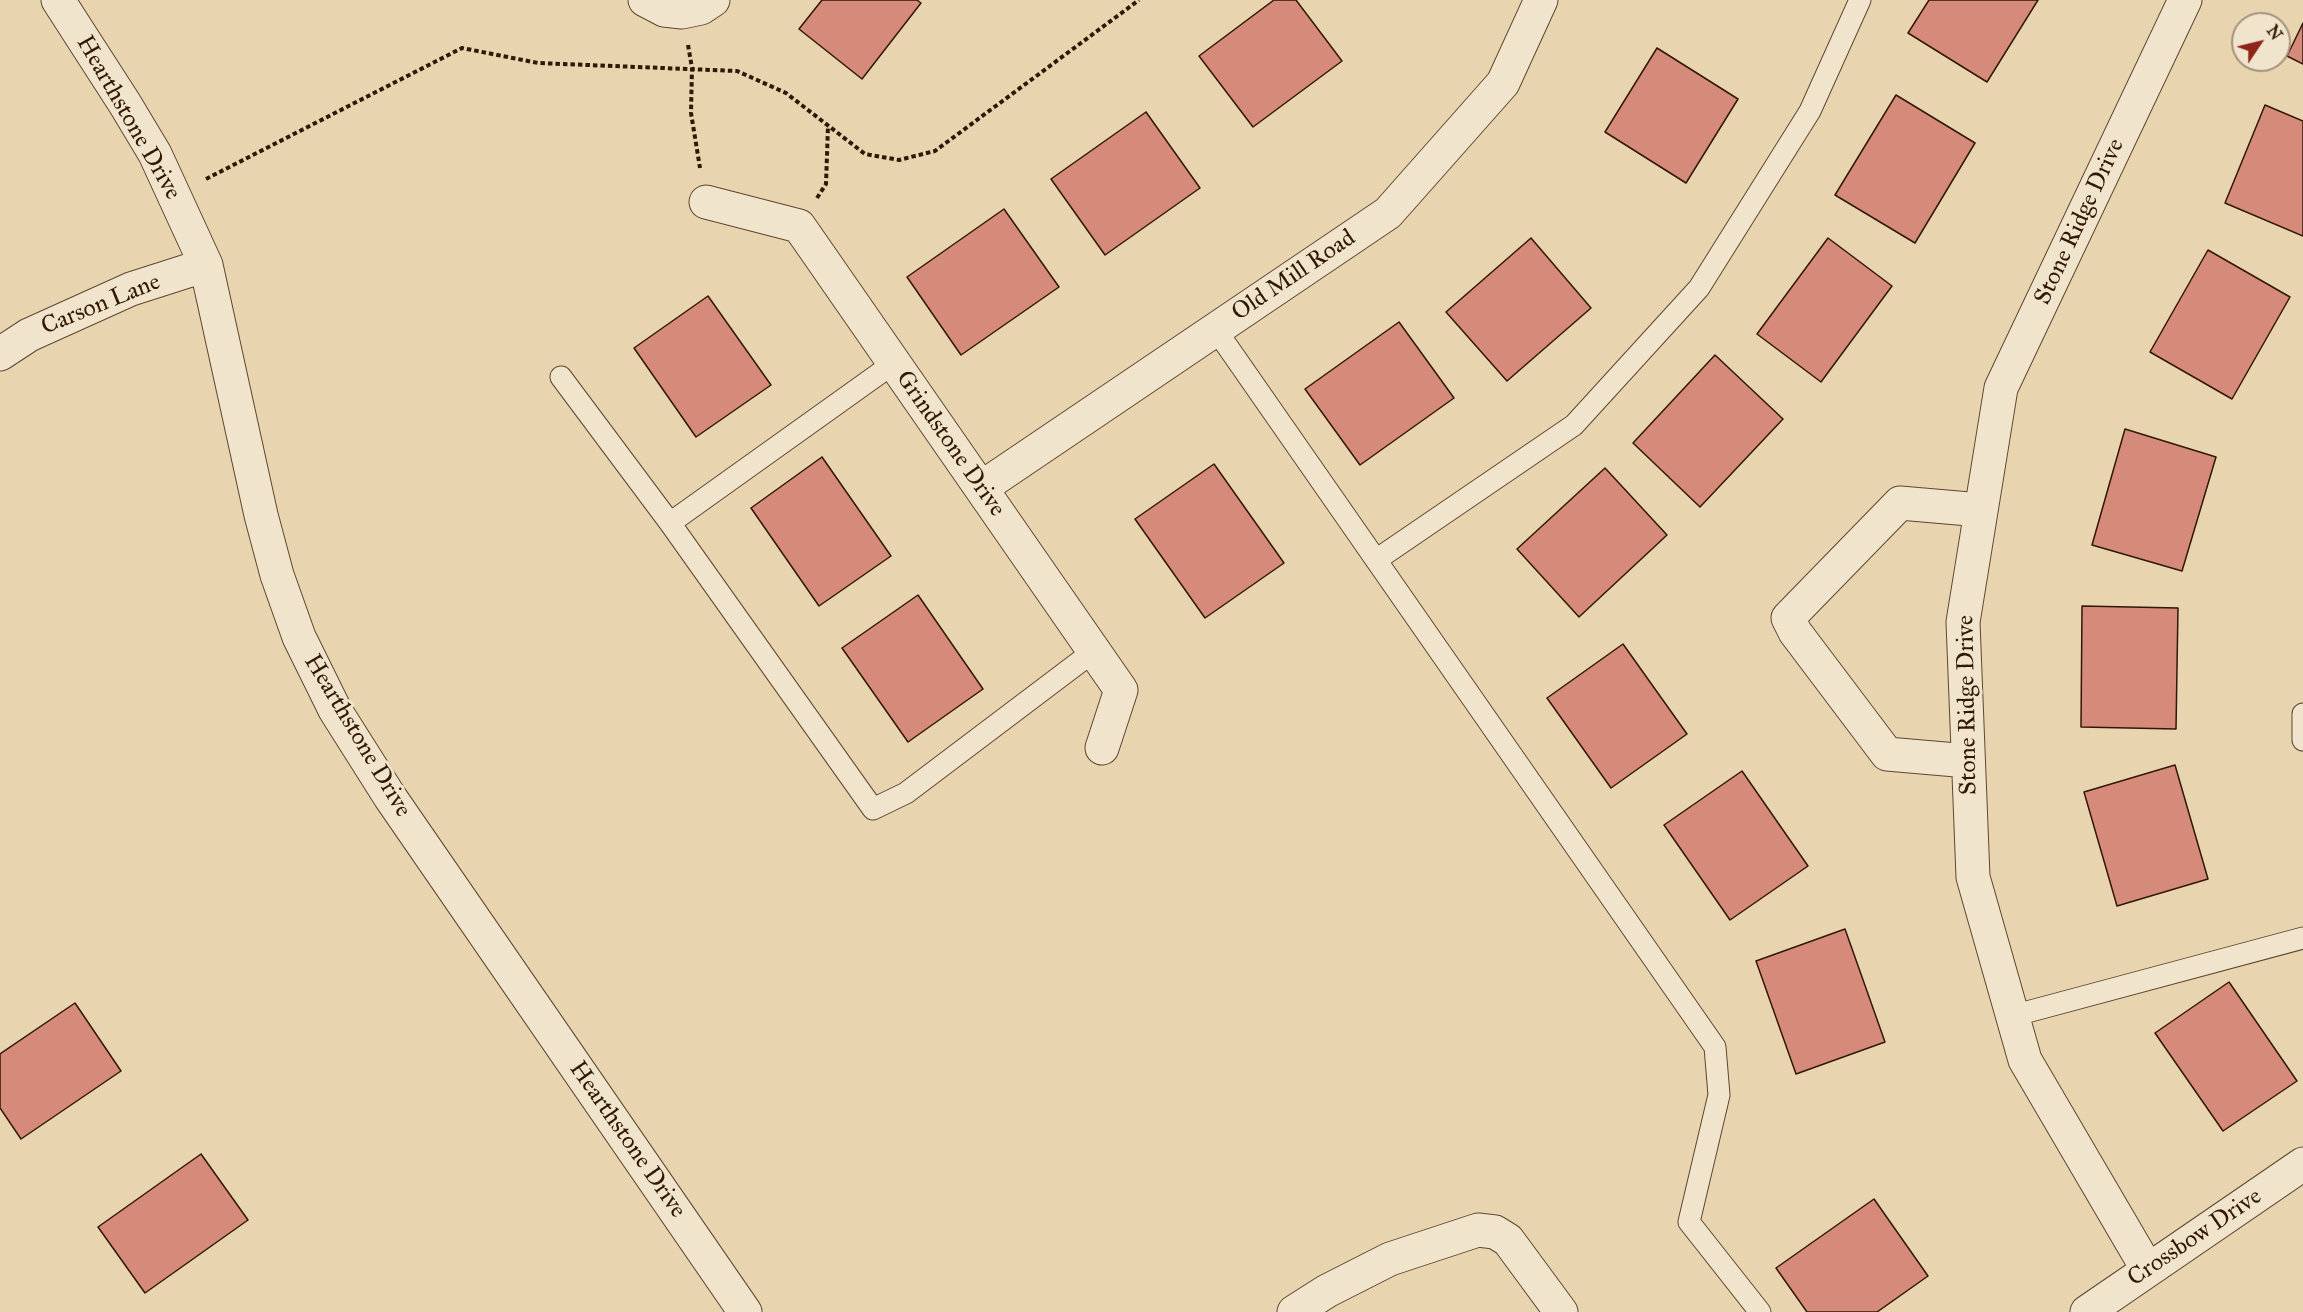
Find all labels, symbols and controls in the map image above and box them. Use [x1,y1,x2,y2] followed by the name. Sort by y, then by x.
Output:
[2231,12,2291,72] north arrow
[2263,22,2286,44] text: N
[69,31,187,205] street label: Hearthstone Drive
[2029,134,2131,310] street label: Stone Ridge Drive
[1227,224,1361,328] street label: Old Mill Road
[37,268,165,342] street label: Carson Lane
[889,366,1011,522] street label: Grindstone Drive
[1952,615,1984,795] street label: Stone Ridge Drive
[297,649,417,823] street label: Hearthstone Drive
[562,1056,692,1224] street label: Hearthstone Drive
[2123,1183,2267,1293] street label: Crossbow Drive

